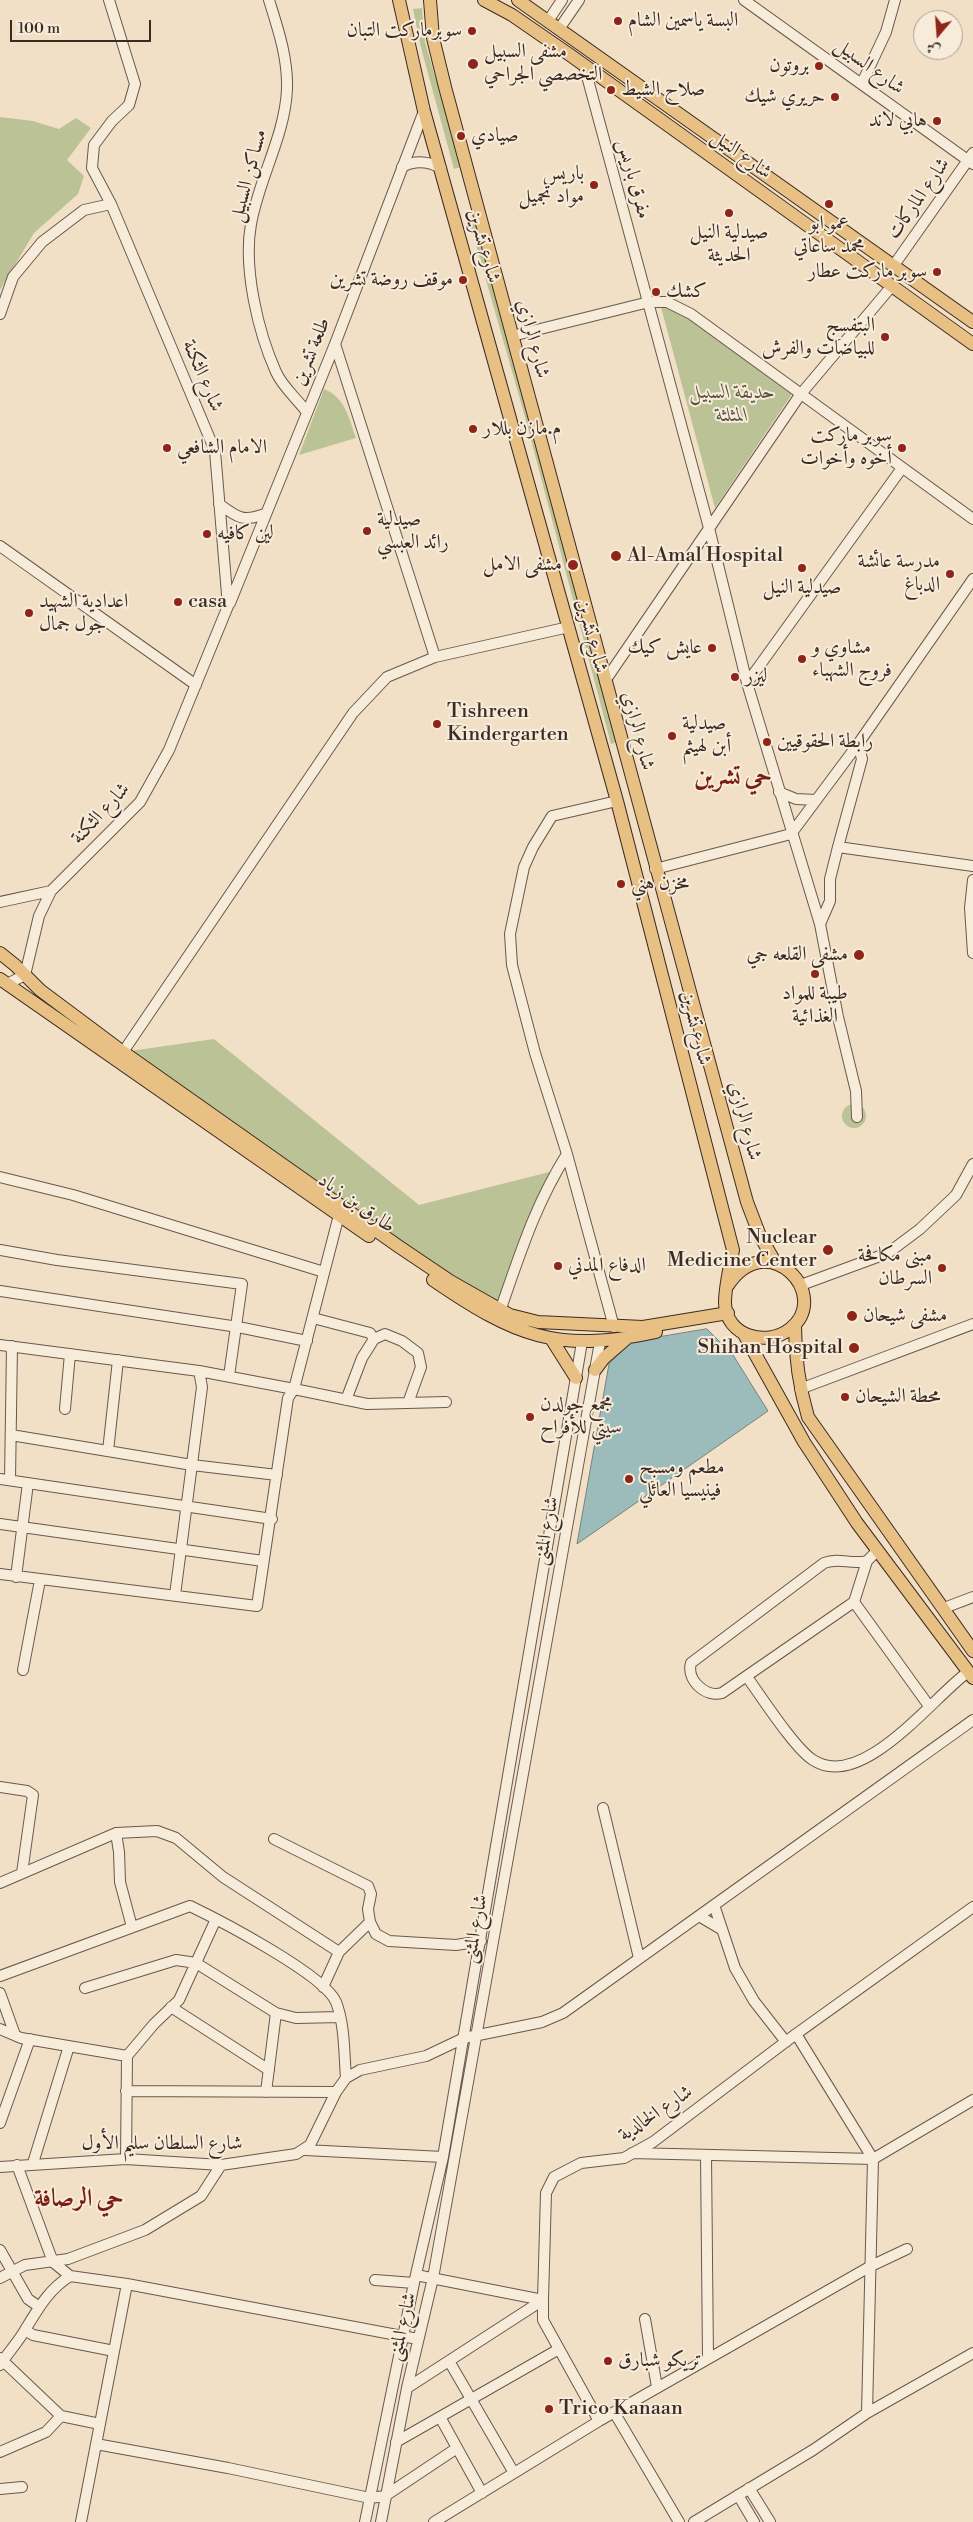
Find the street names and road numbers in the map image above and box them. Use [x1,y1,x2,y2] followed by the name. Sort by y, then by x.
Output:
[829,34,909,100] street label: شارع السبيل
[706,125,776,185] street label: شارع النيل
[225,127,273,225] street label: مساكن السبيل
[611,136,655,222] street label: مفرق باريس
[882,154,956,244] street label: شارع الماركات
[461,206,505,286] street label: شارع تشرين
[510,297,554,381] street label: شارع الرازي
[288,314,336,390] street label: طلعة تشرين
[176,336,228,416] street label: شارع الثكنة
[570,596,612,676] street label: شارع تشرين
[615,689,659,773] street label: شارع الرازي
[66,778,136,850] street label: شارع الثكنة
[674,988,716,1068] street label: شارع تشرين
[722,1079,766,1163] street label: شارع الرازي
[313,1169,399,1239] street label: طارق بن زياد
[529,1495,565,1567] street label: شارع المثنى
[458,1893,494,1965] street label: شارع المثنى
[614,2080,698,2148] street label: شارع الخالدية
[82,2132,242,2156] street label: شارع السلطان سليم الأول
[383,2290,423,2364] street label: شارع المثنى

